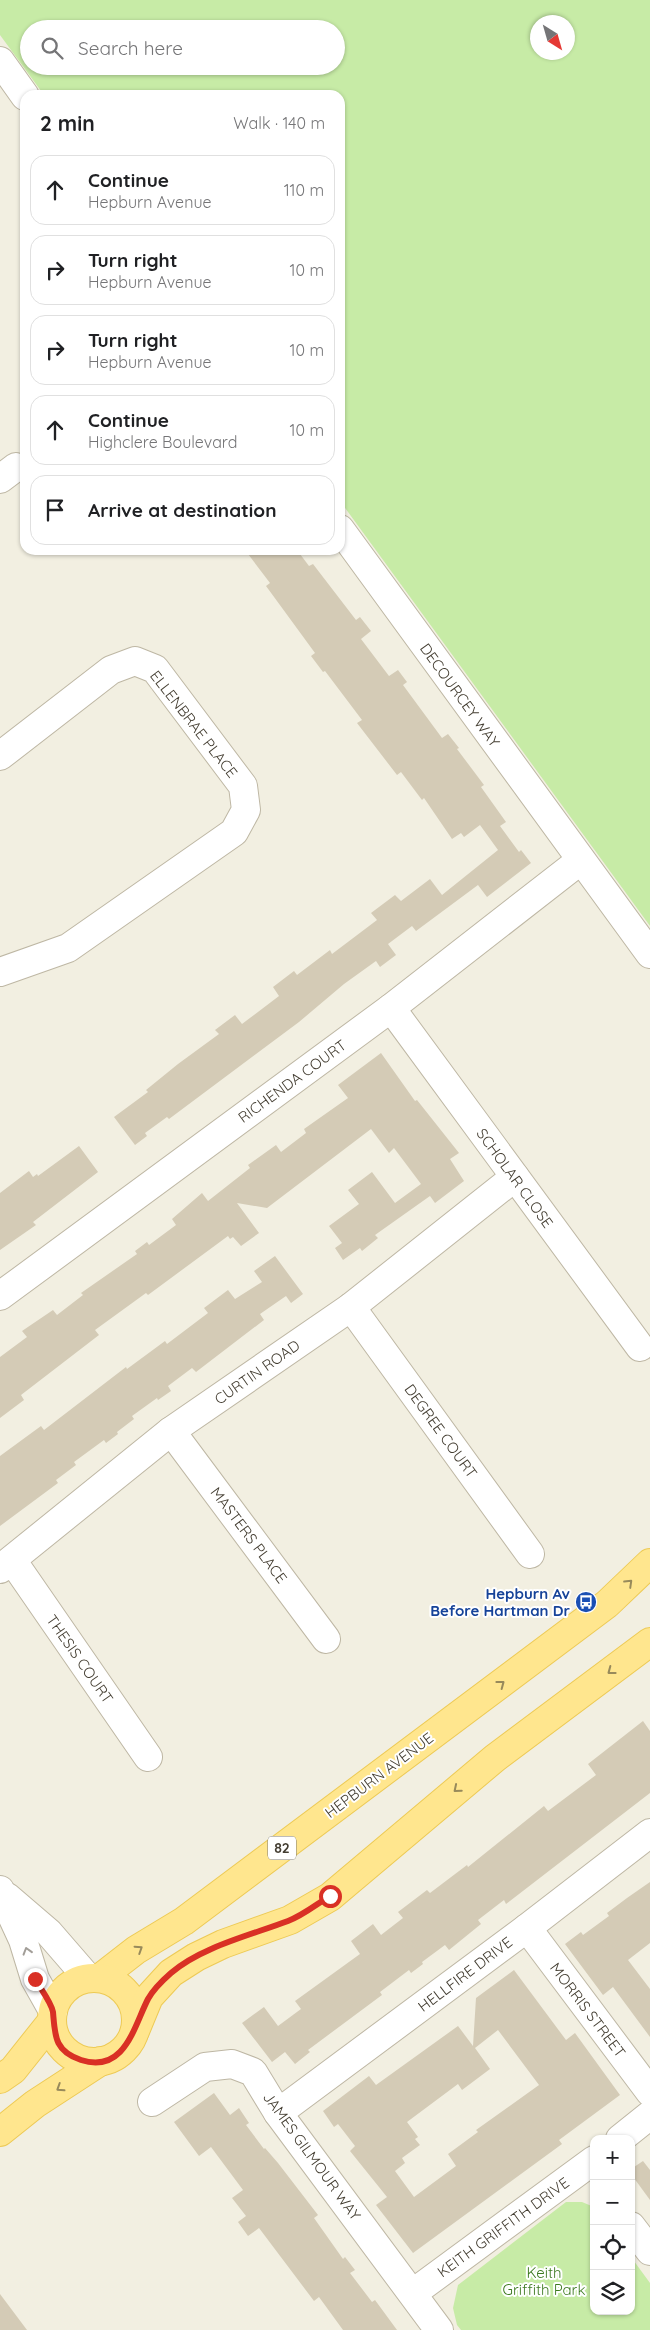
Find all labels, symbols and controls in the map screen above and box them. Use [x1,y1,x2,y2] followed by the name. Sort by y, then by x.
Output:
[530,15,575,60] north arrow
[20,20,345,75] search box
[38,34,66,62] icon: search
[78,36,183,60] text: Search here
[40,110,95,136] text: 2 min
[233,113,325,133] text: Walk · 140 m
[88,168,169,192] text: Continue
[41,176,69,204] icon: ahead
[284,180,324,200] text: 110 m
[88,192,212,212] text: Hepburn Avenue
[88,248,177,272] text: Turn right
[41,256,69,284] icon: right
[290,260,324,280] text: 10 m
[88,272,212,292] text: Hepburn Avenue
[88,328,177,352] text: Turn right
[41,336,69,364] icon: right
[290,340,324,360] text: 10 m
[88,352,212,372] text: Hepburn Avenue
[88,408,169,432] text: Continue
[41,416,69,444] icon: ahead
[290,420,324,440] text: 10 m
[88,432,237,452] text: Highclere Boulevard
[41,496,69,524] icon: arrive
[88,498,277,522] text: Arrive at destination
[416,639,504,751] street label: DECOURCEY WAY
[146,667,242,781] street label: ELLENBRAE PLACE
[234,1035,350,1127] street label: RICHENDA COURT
[473,1125,557,1231] street label: SCHOLAR CLOSE
[211,1335,304,1408] street label: CURTIN ROAD
[400,1380,482,1482] street label: DEGREE COURT
[207,1483,291,1587] street label: MASTERS PLACE
[623,1580,632,1589] one-way arrow
[430,1584,570,1620] place label: Hepburn Av Before Hartman Dr
[574,1590,598,1614] bus stop icon: Hepburn Av Before Hartman Dr
[42,1611,118,1707] street label: THESIS COURT
[607,1665,617,1674] one-way arrow
[495,1681,504,1689] one-way arrow
[321,1728,437,1822] street label: HEPBURN AVENUE
[454,1784,463,1793] one-way arrow
[268,1836,296,1860] road number: 82
[319,1885,342,1908] route start
[414,1932,516,2016] street label: HELLFIRE DRIVE
[134,1945,143,1955] one-way arrow
[22,1947,32,1955] one-way arrow
[546,1959,630,2061] street label: MORRIS STREET
[24,1968,47,1991] route end
[56,2082,66,2091] one-way arrow
[259,2088,365,2224] street label: JAMES GILMOUR WAY
[590,2135,635,2315] map controls
[590,2135,635,2180] button: +
[433,2173,573,2281] street label: KEITH GRIFFITH DRIVE
[590,2180,635,2225] button: −
[590,2225,635,2270] button: locate
[503,2263,585,2299] park label: Keith Griffith Park
[590,2270,635,2315] button: layers

